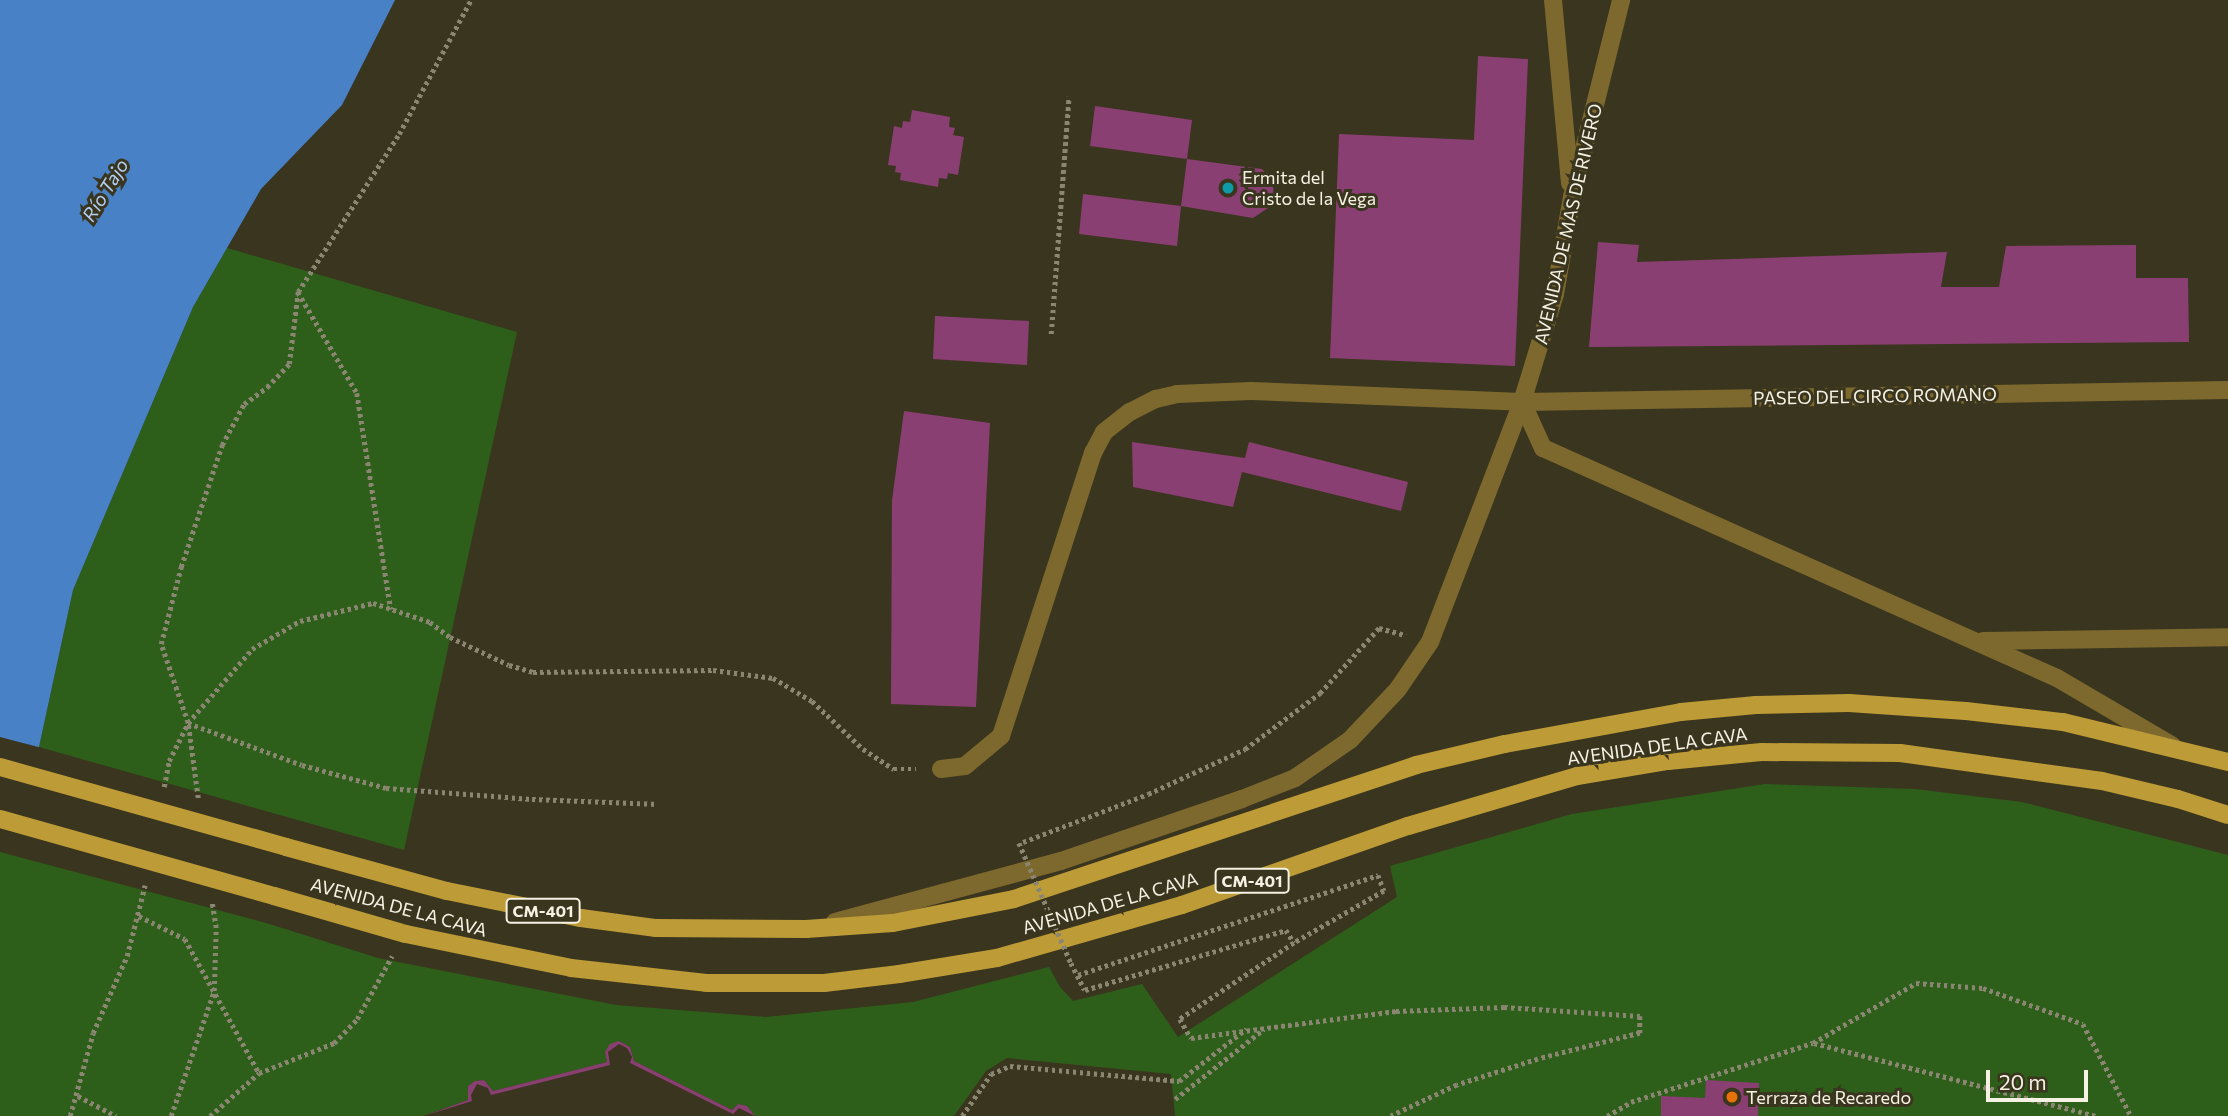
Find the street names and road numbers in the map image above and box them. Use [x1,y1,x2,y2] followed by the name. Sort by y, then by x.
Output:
[1530,102,1606,346] street label: AVENIDA DE MAS DE RIVERO
[1753,383,1997,409] street label: PASEO DEL CIRCO ROMANO
[1565,723,1749,769] street label: AVENIDA DE LA CAVA
[1020,868,1200,938] street label: AVENIDA DE LA CAVA
[1214,868,1290,894] road number: CM-401
[308,873,490,941] street label: AVENIDA DE LA CAVA
[504,898,582,923] road number: CM-401

